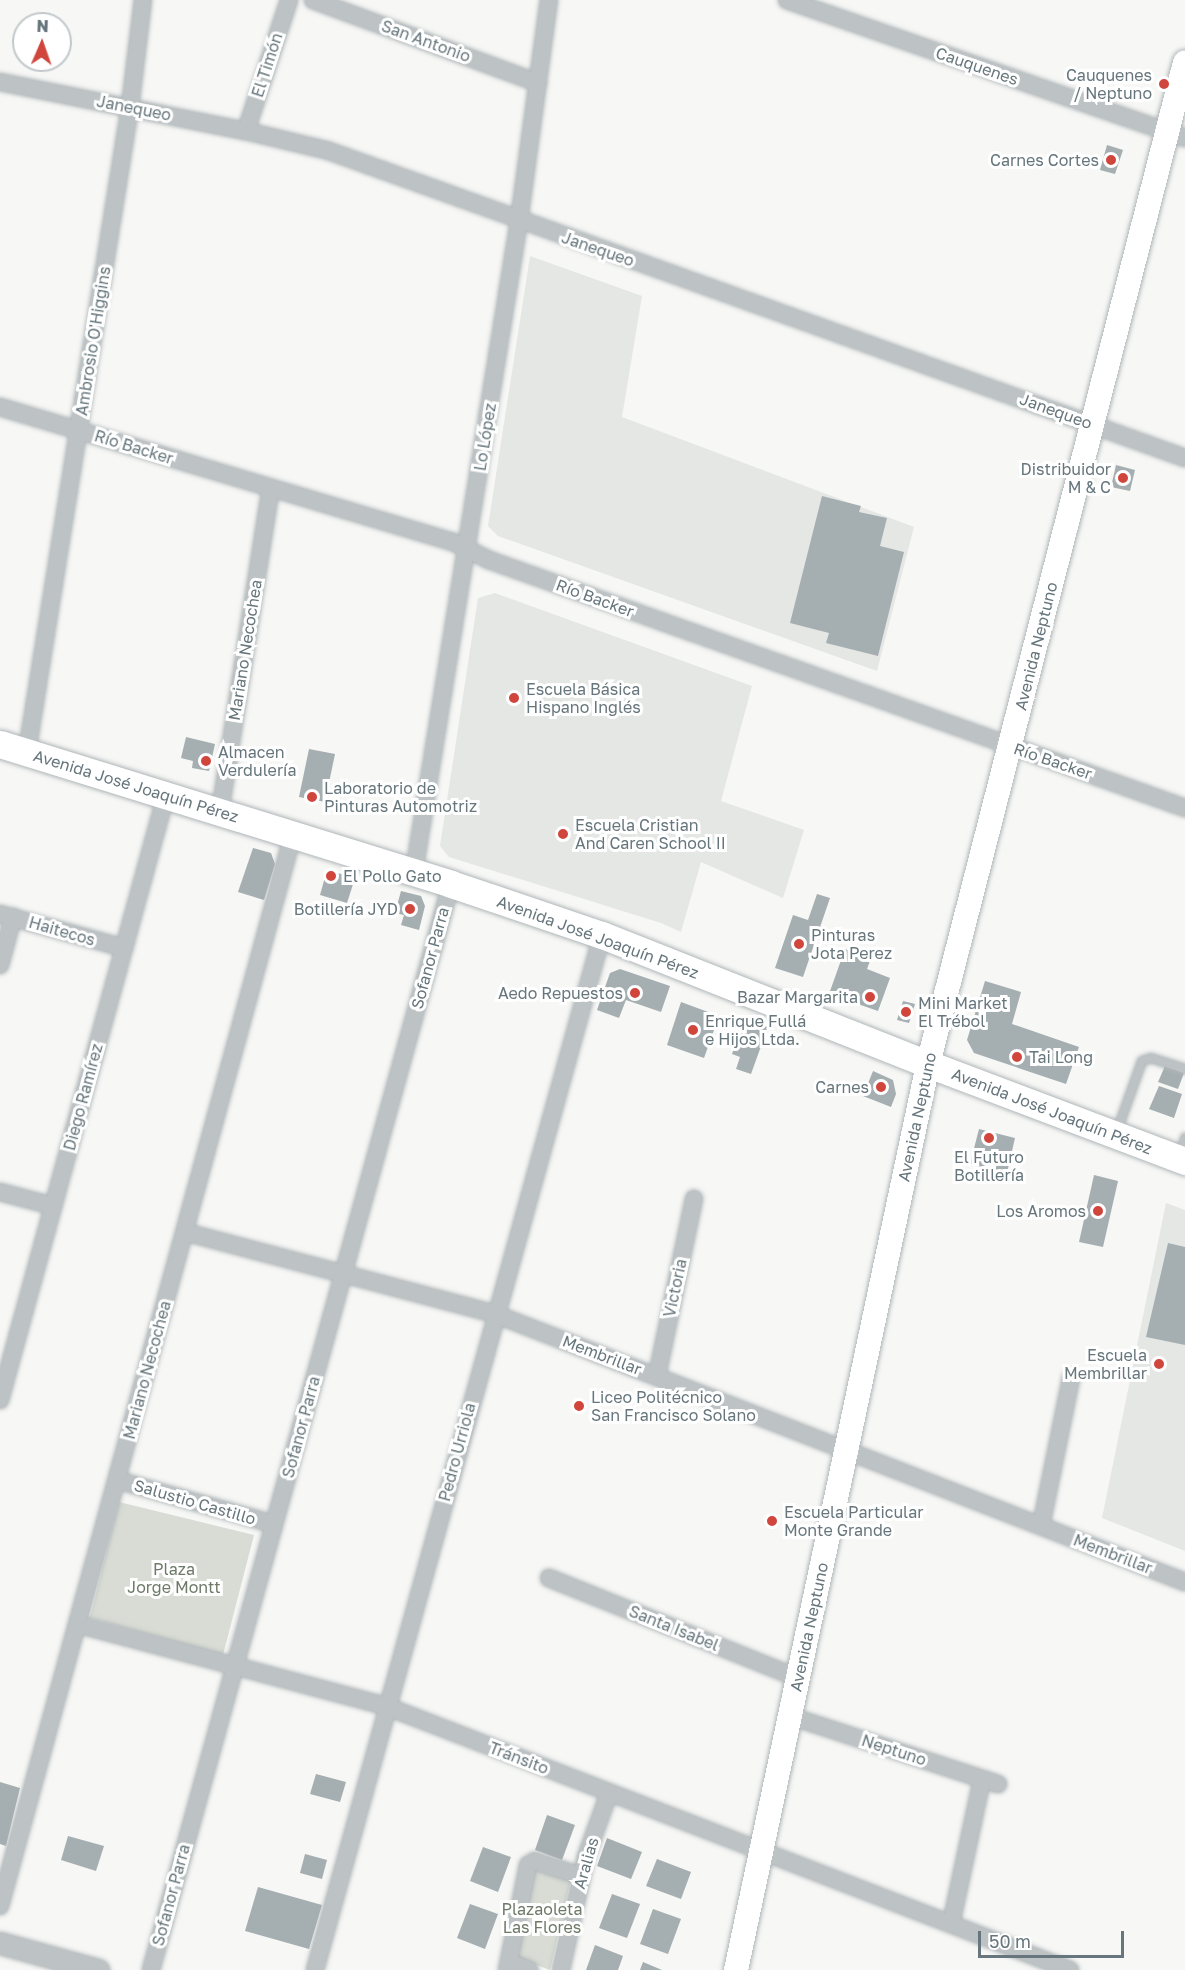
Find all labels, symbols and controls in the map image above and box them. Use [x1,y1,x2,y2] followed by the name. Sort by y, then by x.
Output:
[12,12,72,72] north arrow
[36,16,49,36] text: N
[379,16,473,66] street label: San Antonio
[248,30,286,100] street label: El Timón
[933,43,1021,89] street label: Cauquenes
[1066,65,1152,103] place label: Cauquenes / Neptuno
[1157,77,1171,91] marker: Cauquenes / Neptuno
[95,91,173,125] street label: Janequeo
[990,150,1099,170] place label: Carnes Cortes
[1104,153,1118,167] marker: Carnes Cortes
[559,228,637,270] street label: Janequeo
[72,265,114,417] street label: Ambrosio O'Higgins
[1017,389,1095,433] street label: Janequeo
[470,402,500,472] street label: Lo López
[92,426,176,468] street label: Río Backer
[1021,459,1111,497] place label: Distribuidor M & C
[1116,471,1130,485] marker: Distribuidor M & C
[553,575,637,621] street label: Río Backer
[224,578,266,722] street label: Mariano Necochea
[1011,580,1061,712] street label: Avenida Neptuno
[526,679,641,717] place label: Escuela Básica Hispano Inglés
[507,691,521,705] marker: Escuela Básica Hispano Inglés
[1011,739,1095,783] street label: Río Backer
[218,742,296,780] place label: Almacen Verdulería
[31,746,241,826] street label: Avenida José Joaquín Pérez
[199,754,213,768] marker: Almacen Verdulería
[324,778,477,816] place label: Laboratorio de Pinturas Automotriz
[305,790,319,804] marker: Laboratorio de Pinturas Automotriz
[575,815,726,853] place label: Escuela Cristian And Caren School II
[556,827,570,841] marker: Escuela Cristian And Caren School II
[343,866,442,886] place label: El Pollo Gato
[324,869,338,883] marker: El Pollo Gato
[495,892,701,982] street label: Avenida José Joaquín Pérez
[294,899,398,919] place label: Botillería JYD
[403,902,417,916] marker: Botillería JYD
[407,905,453,1011] street label: Sofanor Parra
[27,912,97,950] street label: Haitecos
[811,925,892,963] place label: Pinturas Jota Perez
[792,937,806,951] marker: Pinturas Jota Perez
[498,983,623,1003] place label: Aedo Repuestos
[628,986,642,1000] marker: Aedo Repuestos
[737,987,858,1007] place label: Bazar Margarita
[863,990,877,1004] marker: Bazar Margarita
[918,993,1008,1031] place label: Mini Market El Trébol
[899,1005,913,1019] marker: Mini Market El Trébol
[705,1011,806,1049] place label: Enrique Fullá e Hijos Ltda.
[686,1023,700,1037] marker: Enrique Fullá e Hijos Ltda.
[60,1041,106,1153] street label: Diego Ramírez
[1029,1047,1093,1067] place label: Tai Long
[1010,1050,1024,1064] marker: Tai Long
[894,1051,940,1183] street label: Avenida Neptuno
[949,1064,1155,1158] street label: Avenida José Joaquín Pérez
[815,1077,869,1097] place label: Carnes
[874,1080,888,1094] marker: Carnes
[982,1131,996,1145] marker: El Futuro Botillería
[954,1147,1024,1185] place label: El Futuro Botillería
[996,1201,1086,1221] place label: Los Aromos
[1091,1204,1105,1218] marker: Los Aromos
[659,1257,691,1319] street label: Victoria
[119,1299,175,1441] street label: Mariano Necochea
[560,1331,644,1379] street label: Membrillar
[1064,1345,1147,1383] place label: Escuela Membrillar
[1152,1357,1166,1371] marker: Escuela Membrillar
[278,1374,324,1480] street label: Sofanor Parra
[591,1387,756,1425] place label: Liceo Politécnico San Francisco Solano
[572,1399,586,1413] marker: Liceo Politécnico San Francisco Solano
[435,1401,479,1503] street label: Pedro Urriola
[132,1475,258,1529] street label: Salustio Castillo
[784,1502,923,1540] place label: Escuela Particular Monte Grande
[765,1514,779,1528] marker: Escuela Particular Monte Grande
[1071,1530,1155,1578] street label: Membrillar
[127,1559,221,1597] park label: Plaza Jorge Montt
[786,1561,832,1693] street label: Avenida Neptuno
[626,1601,722,1655] street label: Santa Isabel
[859,1731,929,1769] street label: Neptuno
[487,1738,551,1778] street label: Tránsito
[569,1835,603,1891] street label: Aralias
[148,1842,194,1948] street label: Sofanor Parra
[501,1899,583,1937] park label: Plazaoleta Las Flores
[981,1919,1126,1957] scale bar
[989,1930,1031,1952] text: 50 m

